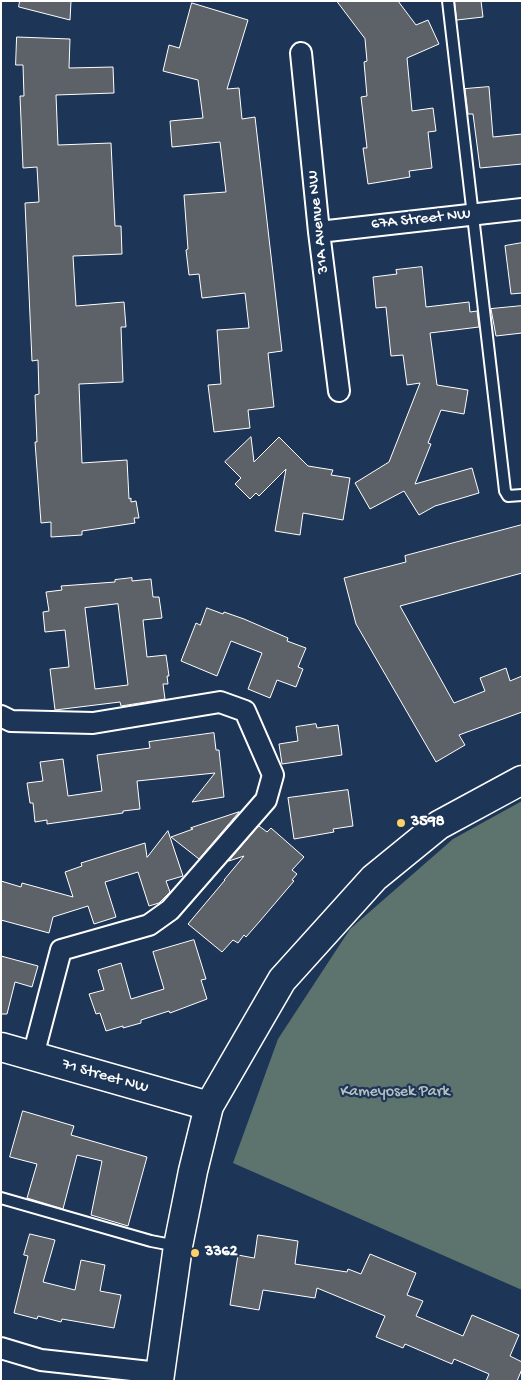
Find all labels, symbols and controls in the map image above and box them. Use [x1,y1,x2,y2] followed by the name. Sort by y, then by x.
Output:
[304,169,334,275] street label: 31A Avenue NW
[370,205,472,235] street label: 67A Street NW
[411,813,444,833] place label: 3598
[395,817,407,829] marker: 3598
[60,1055,150,1099] street label: 71 Street NW
[340,1083,450,1103] park label: Kameyosek Park
[205,1243,238,1263] place label: 3362
[189,1247,201,1259] marker: 3362

